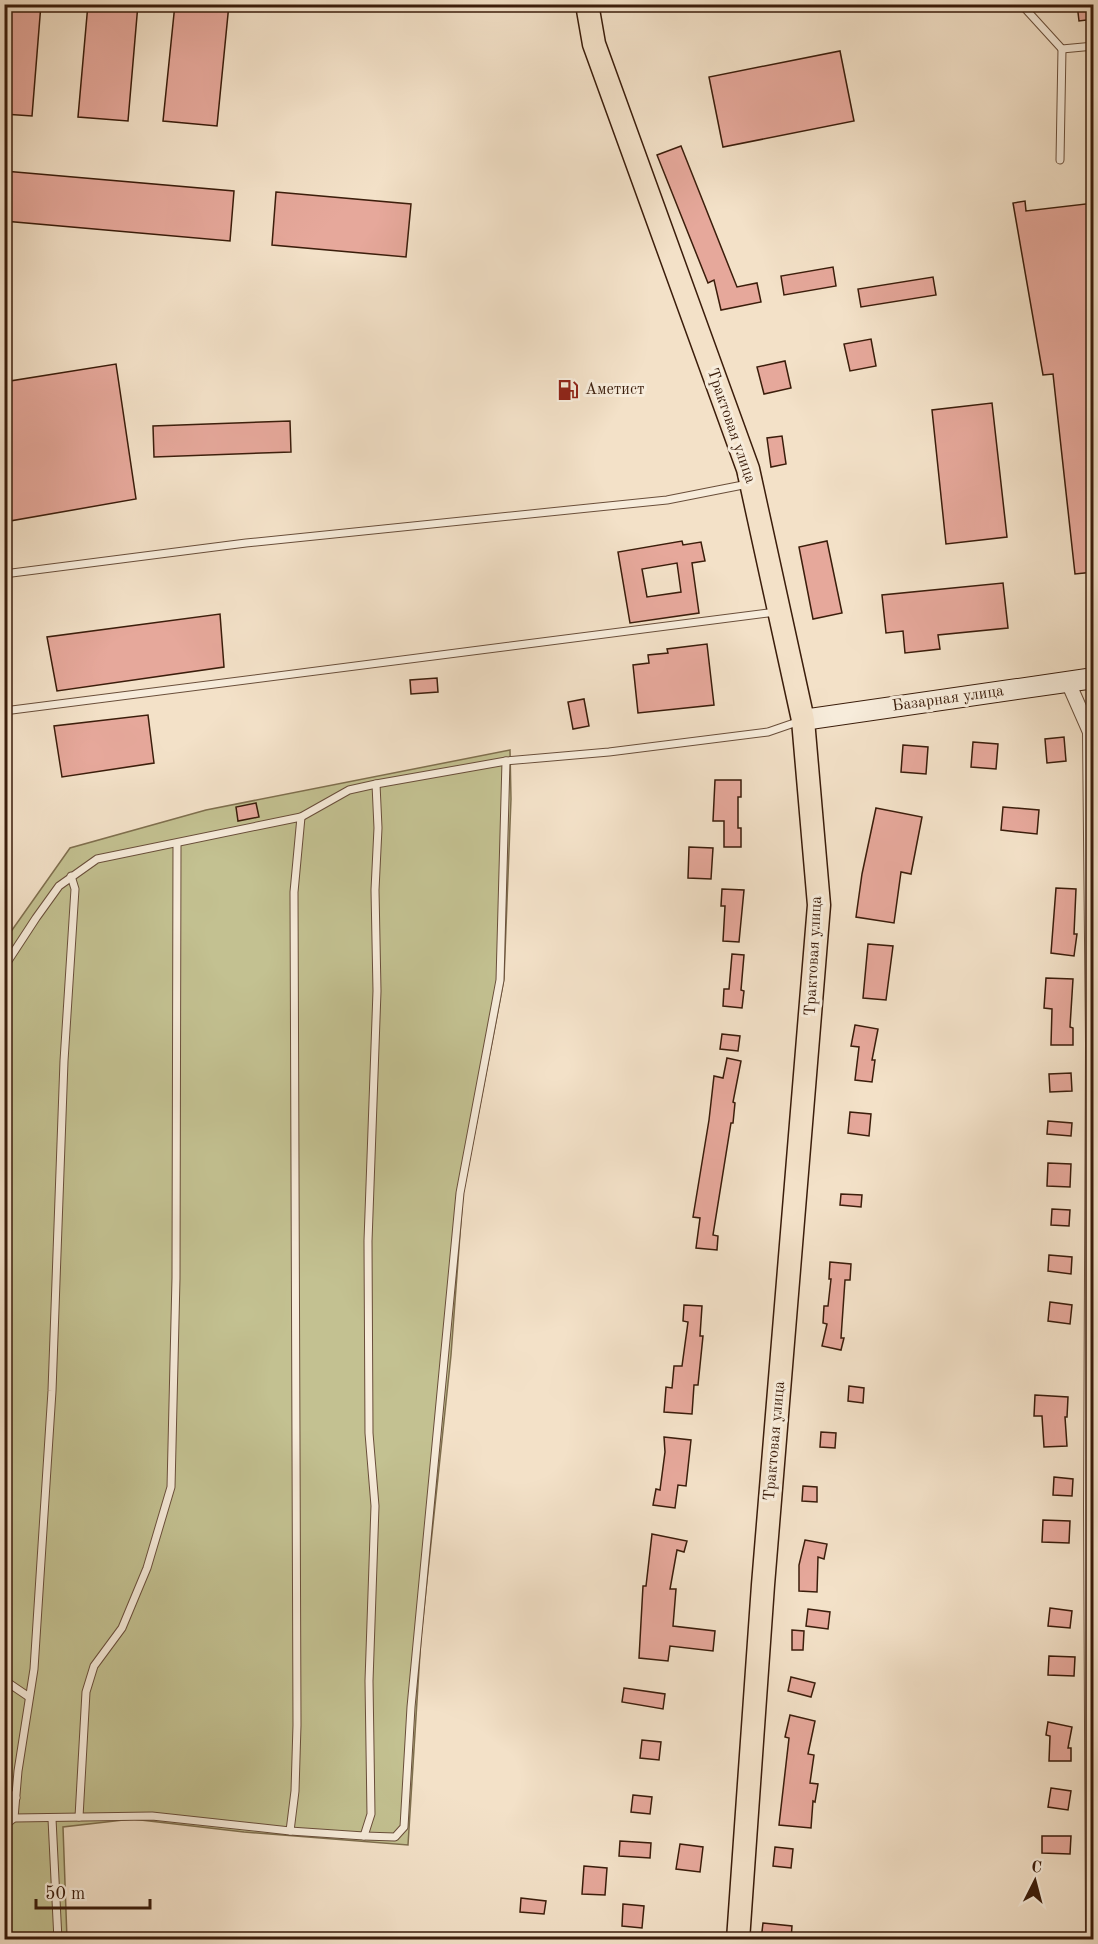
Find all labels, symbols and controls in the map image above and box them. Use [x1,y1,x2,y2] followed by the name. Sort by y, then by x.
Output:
[704,366,758,486] street label: Трактовая улица
[556,378,580,402] fuel station icon: Аметист
[585,382,645,398] place label: Аметист
[891,683,1005,715] street label: Базарная улица
[803,895,825,1017] street label: Трактовая улица
[762,1380,788,1502] street label: Трактовая улица
[1005,1851,1065,1911] north arrow
[1030,1860,1042,1877] text: С
[36,1872,150,1910] scale bar
[45,1885,85,1903] text: 50 m

